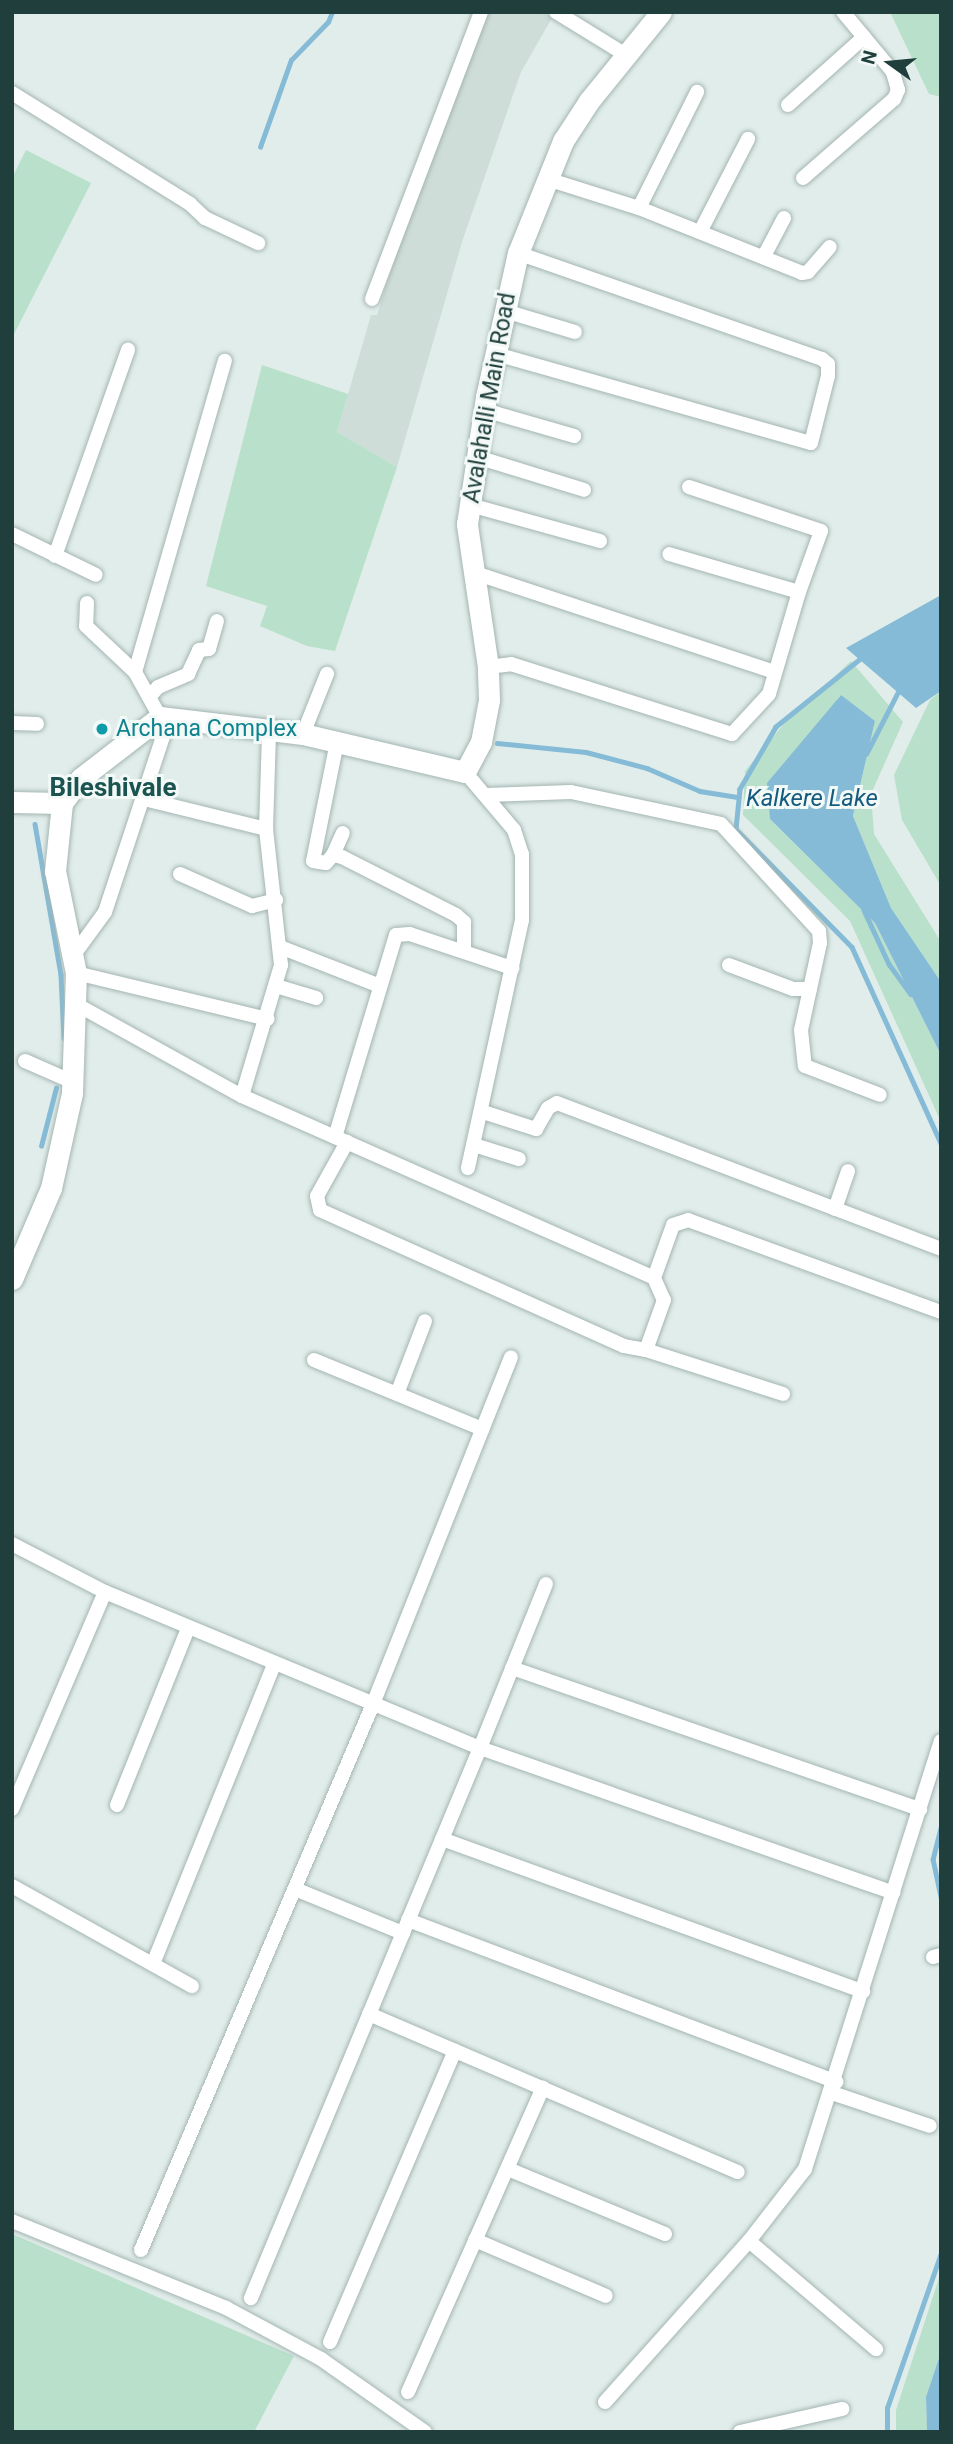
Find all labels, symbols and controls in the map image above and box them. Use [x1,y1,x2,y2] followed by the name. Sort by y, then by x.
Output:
[855,28,925,98] north arrow
[856,48,882,67] text: N
[458,291,522,505] street label: Avalahalli Main Road
[116,715,297,743] place label: Archana Complex
[94,721,110,737] marker: Archana Complex
[49,772,177,804] district label: Bileshivale
[746,785,878,813] water label: Kalkere Lake

